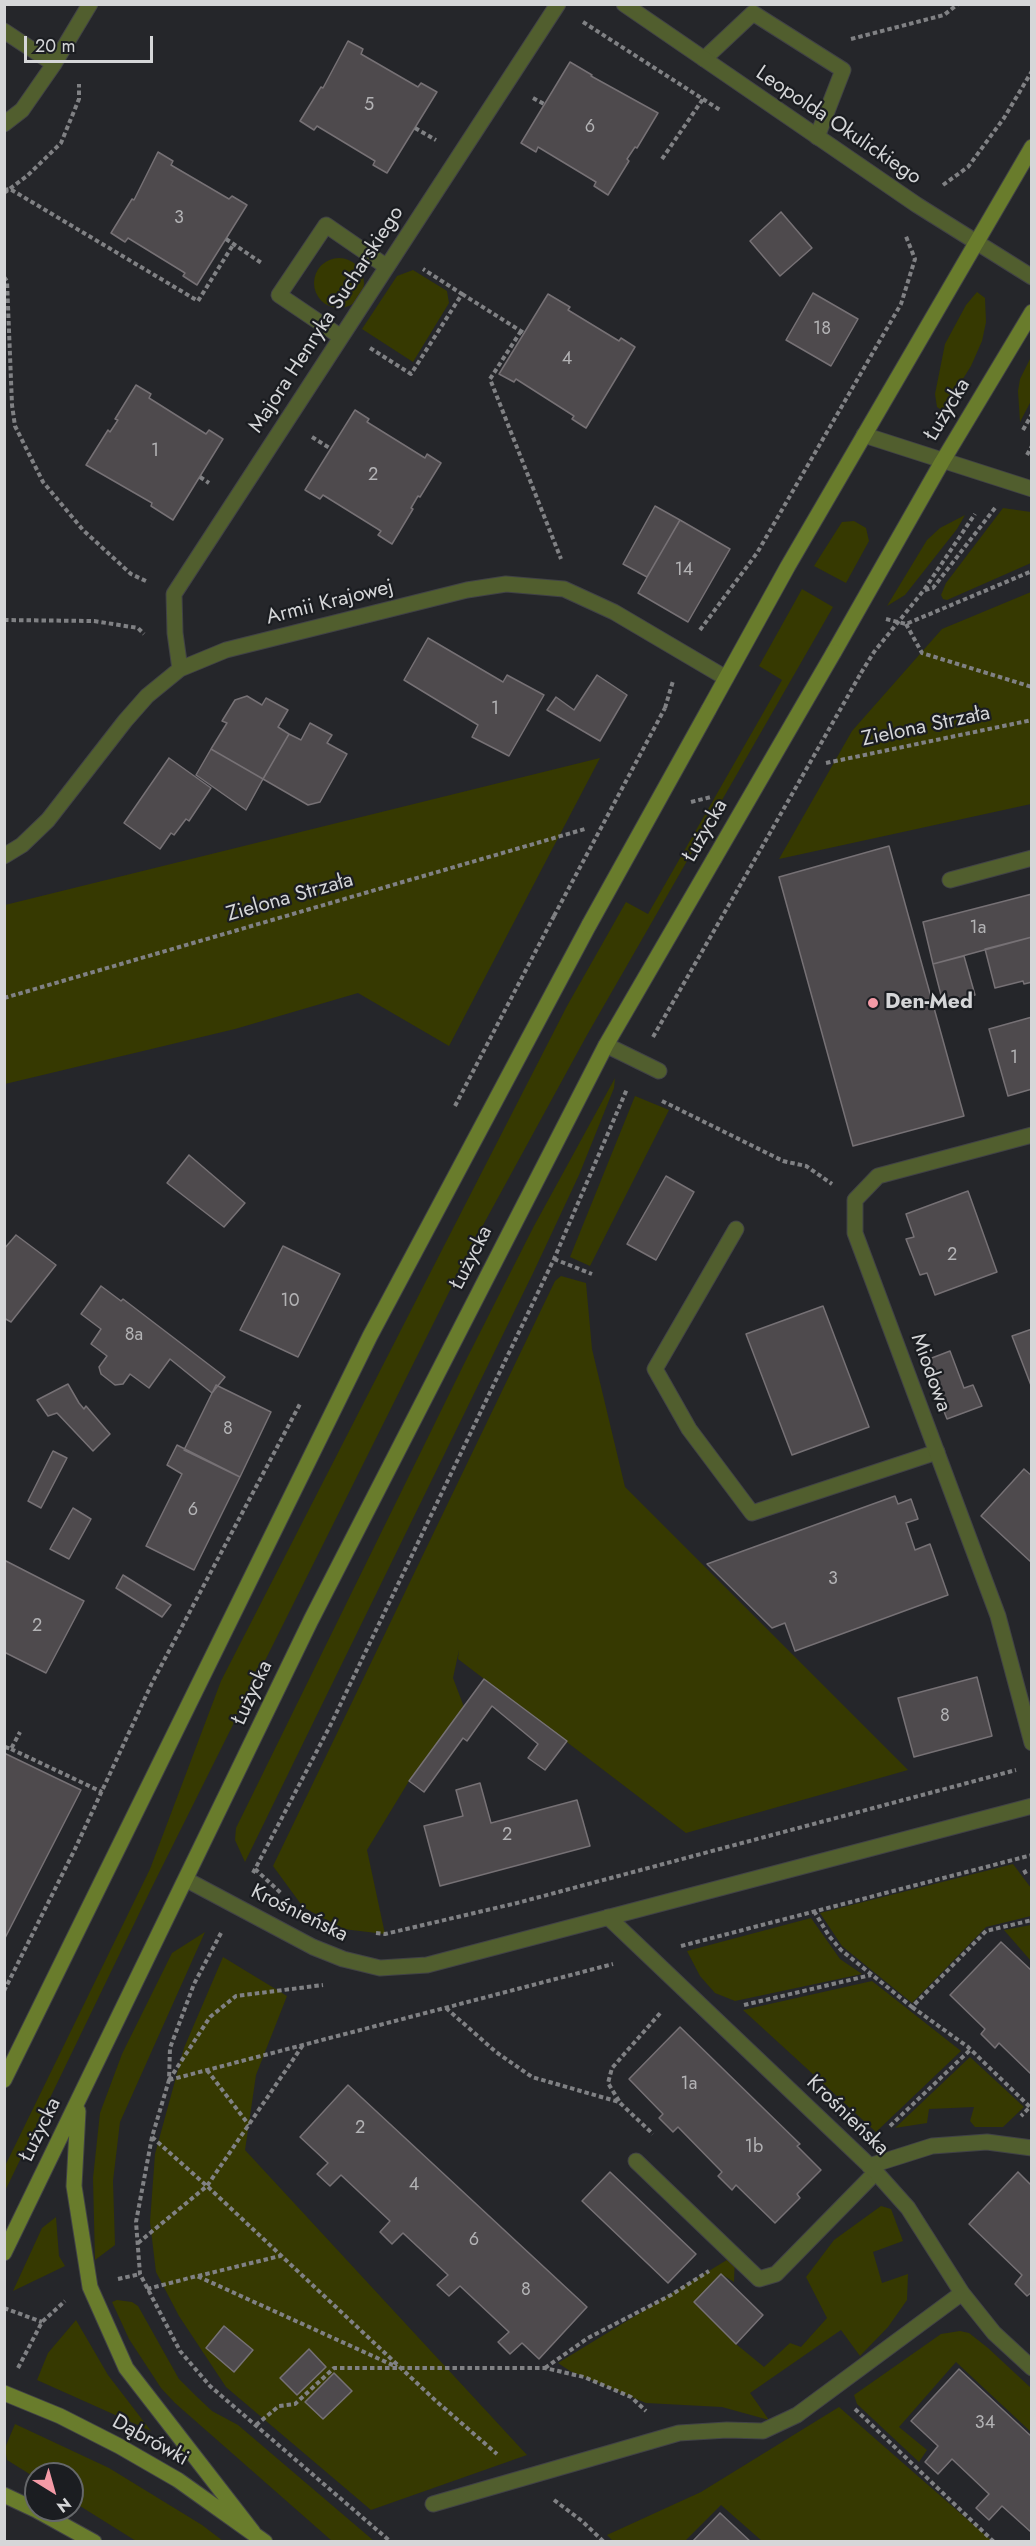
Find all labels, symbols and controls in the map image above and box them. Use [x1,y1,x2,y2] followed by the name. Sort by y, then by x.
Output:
[27,24,156,62] scale bar
[35,33,75,59] text: 20 m
[750,61,926,191] street label: Leopolda Okulickiego
[364,95,374,117] house number: 5
[585,117,595,139] house number: 6
[244,202,410,438] street label: Majora Henryka Sucharskiego
[174,208,184,230] house number: 3
[813,319,831,341] house number: 18
[562,349,572,371] house number: 4
[920,374,976,446] street label: Łużycka
[151,441,159,463] house number: 1
[368,465,378,487] house number: 2
[675,560,693,582] house number: 14
[264,575,396,631] street label: Armii Krajowej
[491,699,499,721] house number: 1
[860,701,992,753] street label: Zielona Strzała
[678,795,734,867] street label: Łużycka
[224,868,356,928] street label: Zielona Strzała
[970,918,986,940] house number: 1a
[885,990,973,1016] place label: Den-Med
[866,996,880,1010] marker: Den-Med
[1010,1048,1018,1070] house number: 1
[445,1222,499,1294] street label: Łużycka
[947,1245,957,1267] house number: 2
[281,1291,299,1313] house number: 10
[125,1325,143,1347] house number: 8a
[904,1330,956,1416] street label: Miodowa
[223,1419,233,1441] house number: 8
[188,1500,198,1522] house number: 6
[828,1569,838,1591] house number: 3
[32,1616,42,1638] house number: 2
[227,1657,279,1729] street label: Łużycka
[940,1706,950,1728] house number: 8
[502,1825,512,1847] house number: 2
[246,1880,352,1948] street label: Krośnieńska
[801,2071,893,2161] street label: Krośnieńska
[681,2074,697,2096] house number: 1a
[15,2094,67,2166] street label: Łużycka
[355,2118,365,2140] house number: 2
[745,2137,763,2159] house number: 1b
[409,2175,419,2197] house number: 4
[469,2230,479,2252] house number: 6
[521,2280,531,2302] house number: 8
[107,2410,193,2472] street label: Dąbrówki
[975,2413,995,2435] house number: 34
[24,2462,84,2522] north arrow
[52,2492,76,2518] text: N

